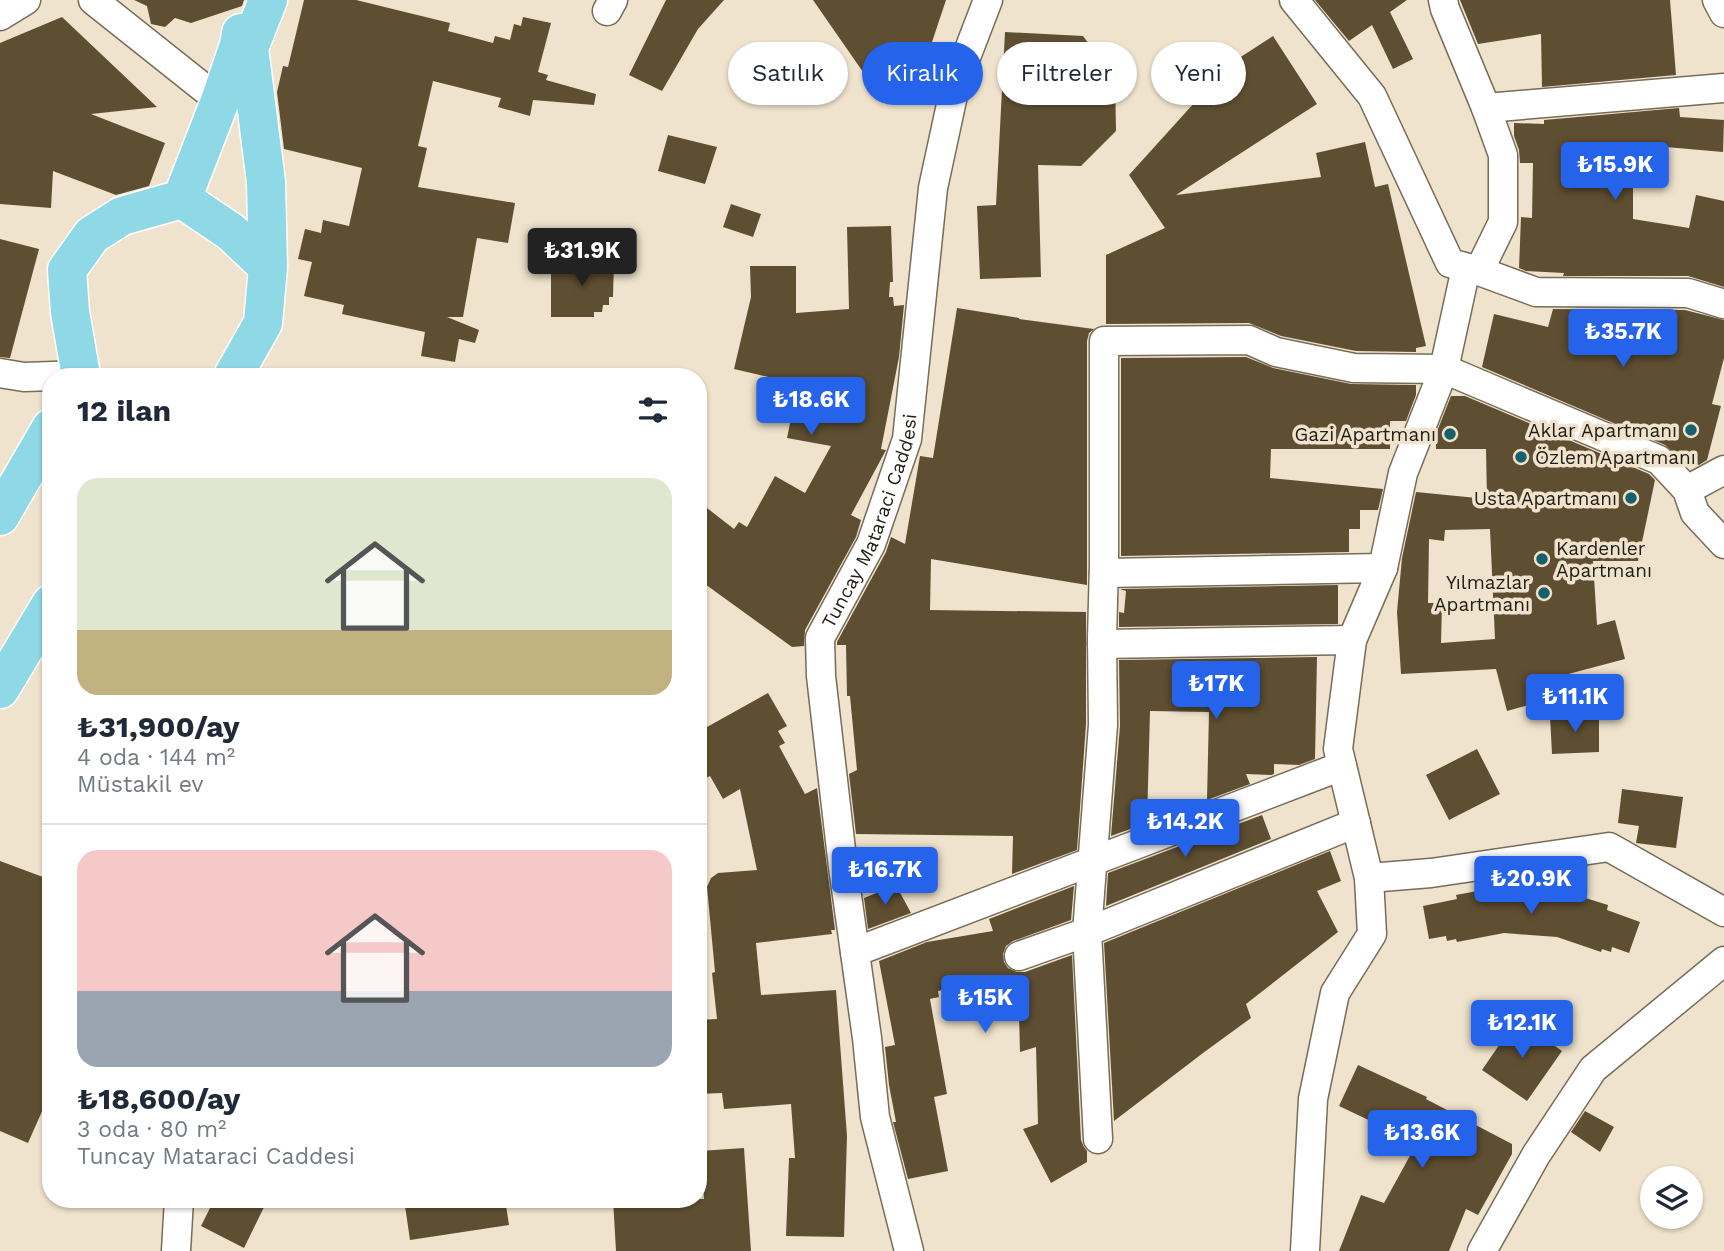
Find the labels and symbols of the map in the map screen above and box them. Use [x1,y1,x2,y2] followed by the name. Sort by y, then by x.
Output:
[1558,142,1672,202] pin: ₺15.9K
[525,229,639,288] pin: ₺31.9K
[1566,310,1680,369] pin: ₺35.7K
[754,378,868,437] pin: ₺18.6K
[816,413,921,632] street label: Tuncay Mataraci Caddesi
[1528,419,1677,442] place label: Aklar Apartmanı
[1683,422,1699,438] marker: Aklar Apartmanı
[1295,423,1436,446] place label: Gazi Apartmanı
[1442,426,1458,442] marker: Gazi Apartmanı
[1535,446,1696,469] place label: Özlem Apartmanı
[1513,449,1529,465] marker: Özlem Apartmanı
[1474,487,1617,510] place label: Usta Apartmanı
[1623,490,1639,506] marker: Usta Apartmanı
[1556,537,1652,582] place label: Kardenler Apartmanı
[1534,551,1550,567] marker: Kardenler Apartmanı
[1434,571,1530,616] place label: Yılmazlar Apartmanı
[1536,585,1552,601] marker: Yılmazlar Apartmanı
[1175,662,1257,721] pin: ₺17K
[1518,674,1632,734] pin: ₺11.1K
[1128,800,1242,859] pin: ₺14.2K
[828,848,942,907] pin: ₺16.7K
[1474,856,1588,916] pin: ₺20.9K
[944,976,1026,1035] pin: ₺15K
[1465,1000,1579,1060] pin: ₺12.1K
[1365,1110,1479,1170] pin: ₺13.6K

